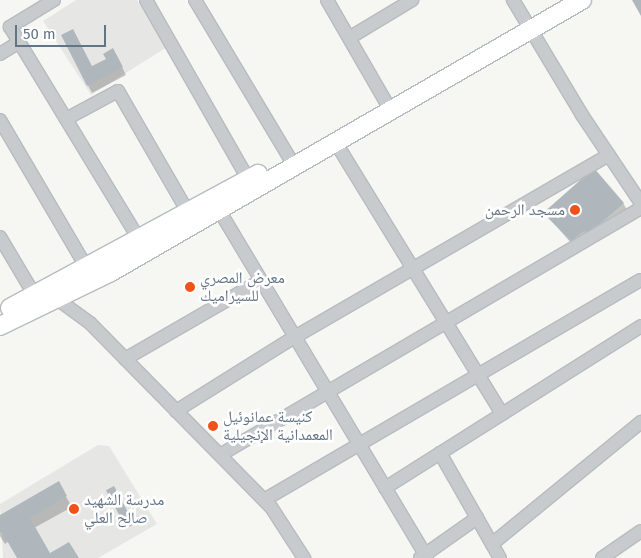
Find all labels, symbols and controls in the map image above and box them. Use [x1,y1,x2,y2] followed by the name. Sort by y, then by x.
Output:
[18,15,109,47] scale bar
[23,25,56,43] text: 50 m
[485,200,565,220] place label: مسجد الرحمن
[569,204,581,216] marker: مسجد الرحمن
[200,268,285,306] place label: معرض المصري للسيراميك
[184,281,196,293] marker: معرض المصري للسيراميك
[223,407,333,445] place label: كنيسة عمانوئيل المعمدانية الإنجيلية
[207,420,219,432] marker: كنيسة عمانوئيل المعمدانية الإنجيلية
[84,490,164,528] place label: مدرسة الشهيد صالح العلي
[68,503,80,515] marker: مدرسة الشهيد صالح العلي

